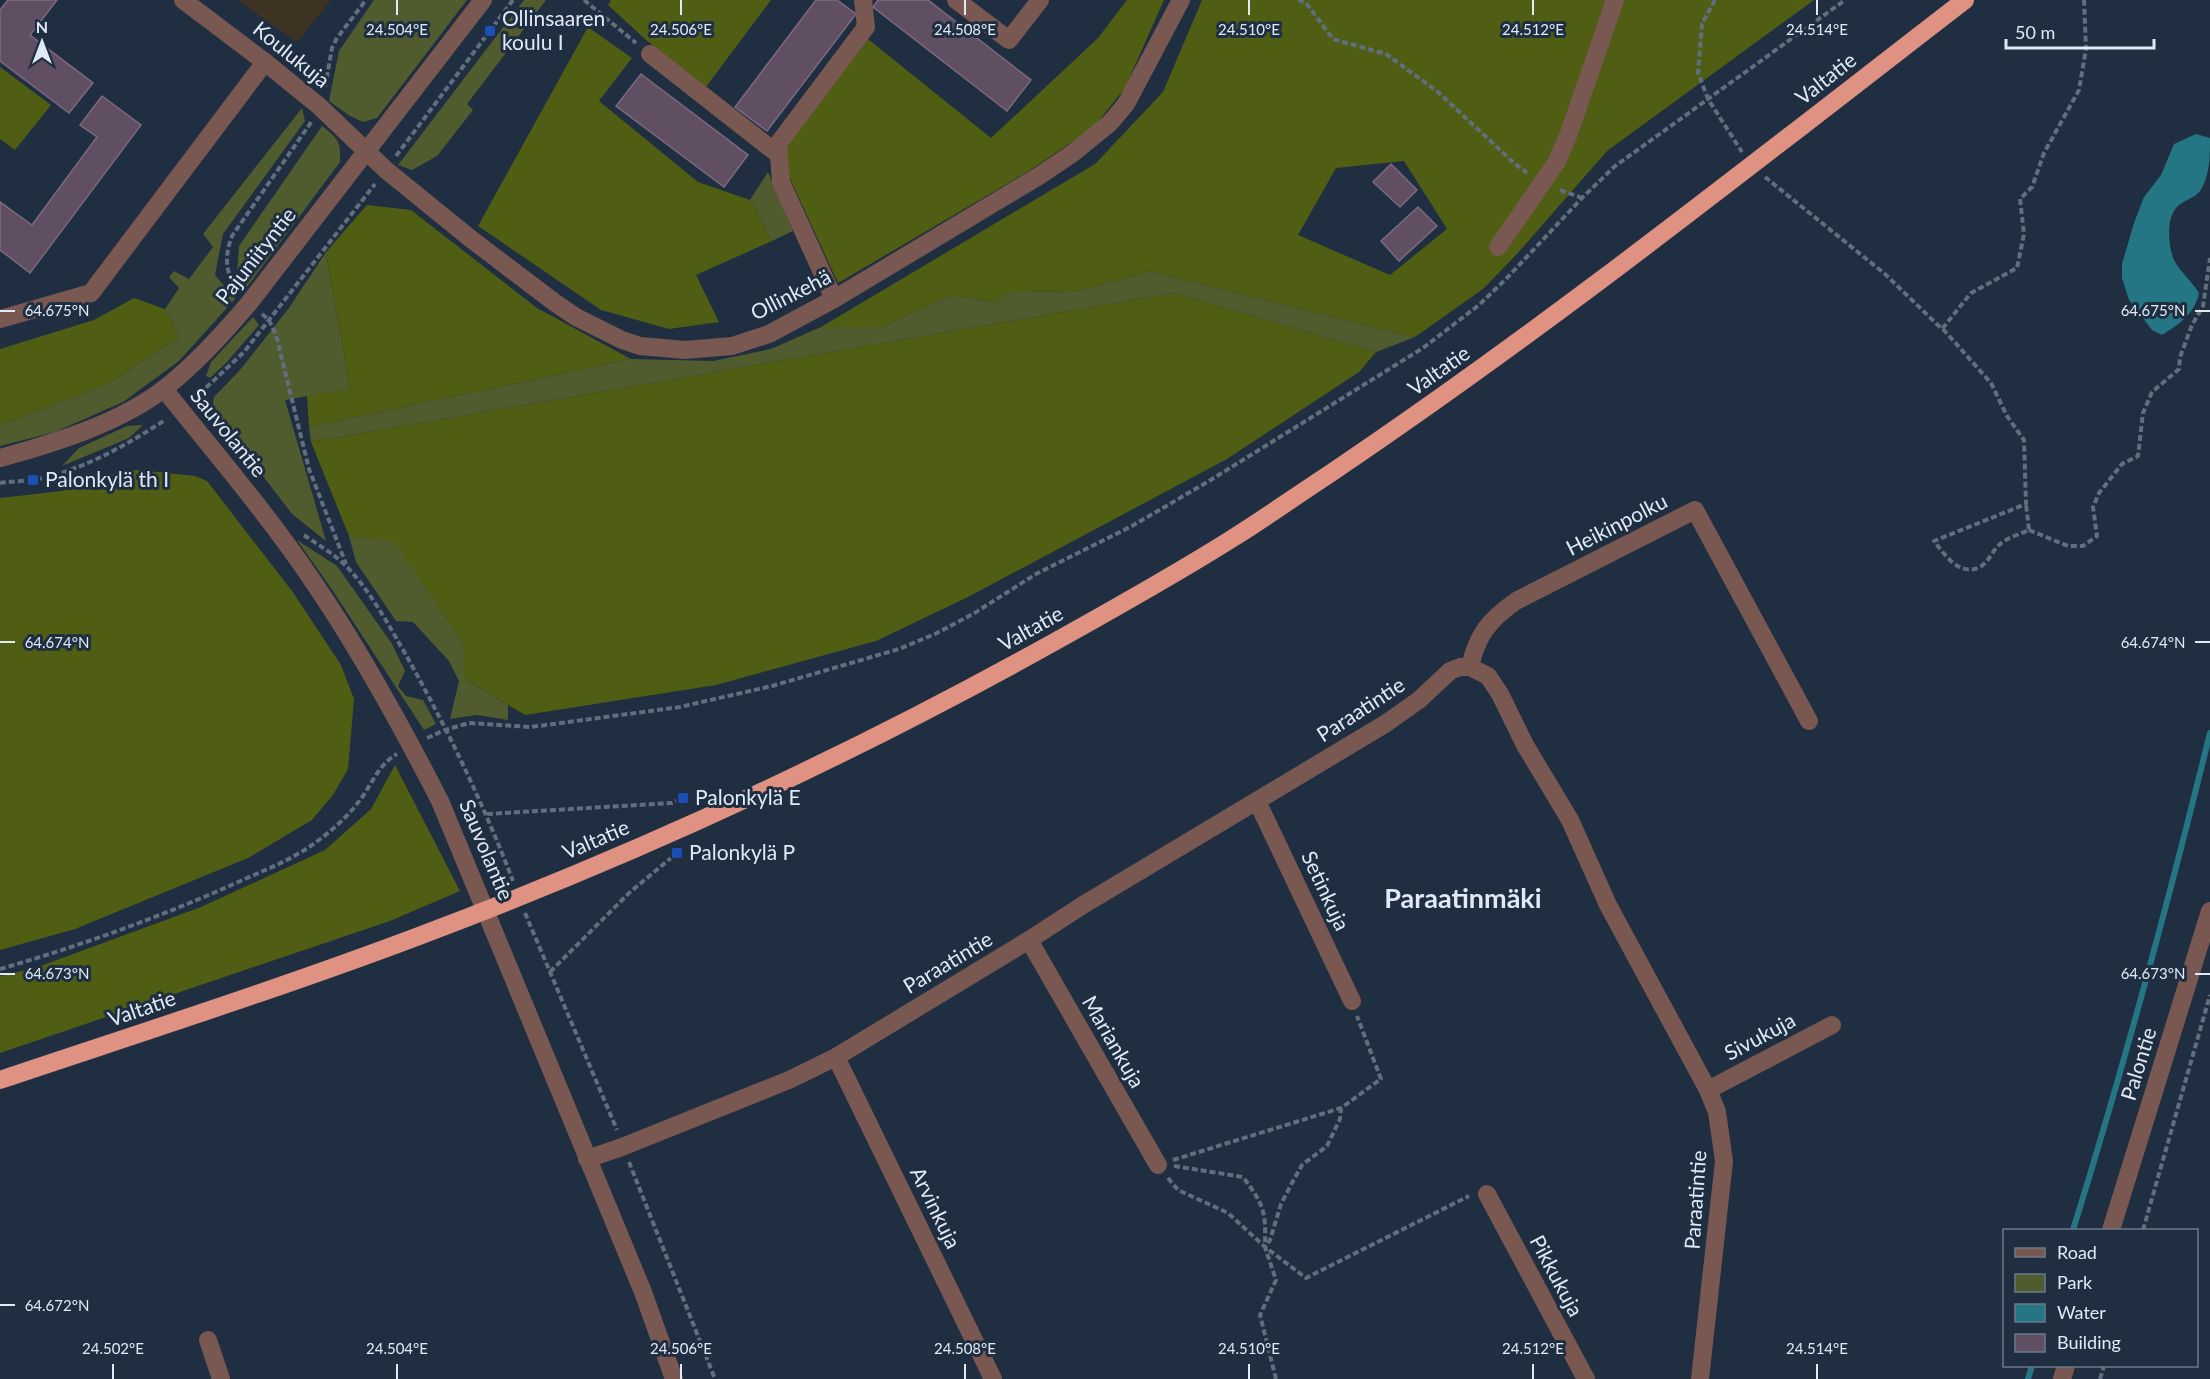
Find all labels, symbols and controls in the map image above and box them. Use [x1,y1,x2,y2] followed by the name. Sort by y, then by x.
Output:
[502,5,605,54] place label: Ollinsaaren koulu I
[12,12,72,72] north arrow
[2006,12,2154,50] scale bar
[249,15,335,92] street label: Koulukuja
[36,17,48,36] text: N
[366,20,428,38] text: 24.504°E
[650,20,712,38] text: 24.506°E
[934,20,996,38] text: 24.508°E
[1218,20,1280,38] text: 24.510°E
[1502,20,1564,38] text: 24.512°E
[1786,20,1848,38] text: 24.514°E
[2015,21,2055,43] text: 50 m
[483,24,497,38] marker: Ollinsaaren koulu I
[1790,46,1860,109] street label: Valtatie
[209,202,300,308] street label: Pajuniityntie
[746,263,835,324] street label: Ollinkehä
[25,301,89,319] text: 64.675°N
[2121,301,2185,319] text: 64.675°N
[1402,339,1474,400] street label: Valtatie
[186,383,272,481] street label: Sauvolantie
[45,466,169,491] place label: Palonkylä th I
[26,473,40,487] marker: Palonkylä th I
[1562,487,1671,560] street label: Heikinpolku
[994,600,1067,656] street label: Valtatie
[25,633,89,651] text: 64.674°N
[2121,633,2185,651] text: 64.674°N
[1312,671,1409,746] street label: Paraatintie
[695,784,801,809] place label: Palonkylä E
[676,791,690,805] marker: Palonkylä E
[455,795,520,903] street label: Sauvolantie
[558,813,632,864] street label: Valtatie
[689,839,795,864] place label: Palonkylä P
[670,846,684,860] marker: Palonkylä P
[1297,847,1356,934] street label: Setinkuja
[1384,881,1542,914] district label: Paraatinmäki
[898,925,996,998] street label: Paraatintie
[25,964,89,982] text: 64.673°N
[2121,964,2185,982] text: 64.673°N
[104,984,179,1031] street label: Valtatie
[1078,991,1151,1092] street label: Mariankuja
[1720,1007,1799,1065] street label: Sivukuja
[2115,1024,2161,1103] street label: Palontie
[1679,1149,1710,1250] street label: Paraatintie
[906,1163,967,1252] street label: Arvinkuja
[2003,1229,2198,1367] legend
[1526,1230,1589,1320] street label: Pikkukuja
[2057,1241,2097,1263] text: Road
[2057,1271,2093,1293] text: Park
[25,1296,89,1314] text: 64.672°N
[2057,1301,2106,1323] text: Water
[2057,1331,2121,1353] text: Building
[82,1339,144,1357] text: 24.502°E
[366,1339,428,1357] text: 24.504°E
[650,1339,712,1357] text: 24.506°E
[934,1339,996,1357] text: 24.508°E
[1218,1339,1280,1357] text: 24.510°E
[1502,1339,1564,1357] text: 24.512°E
[1786,1339,1848,1357] text: 24.514°E

